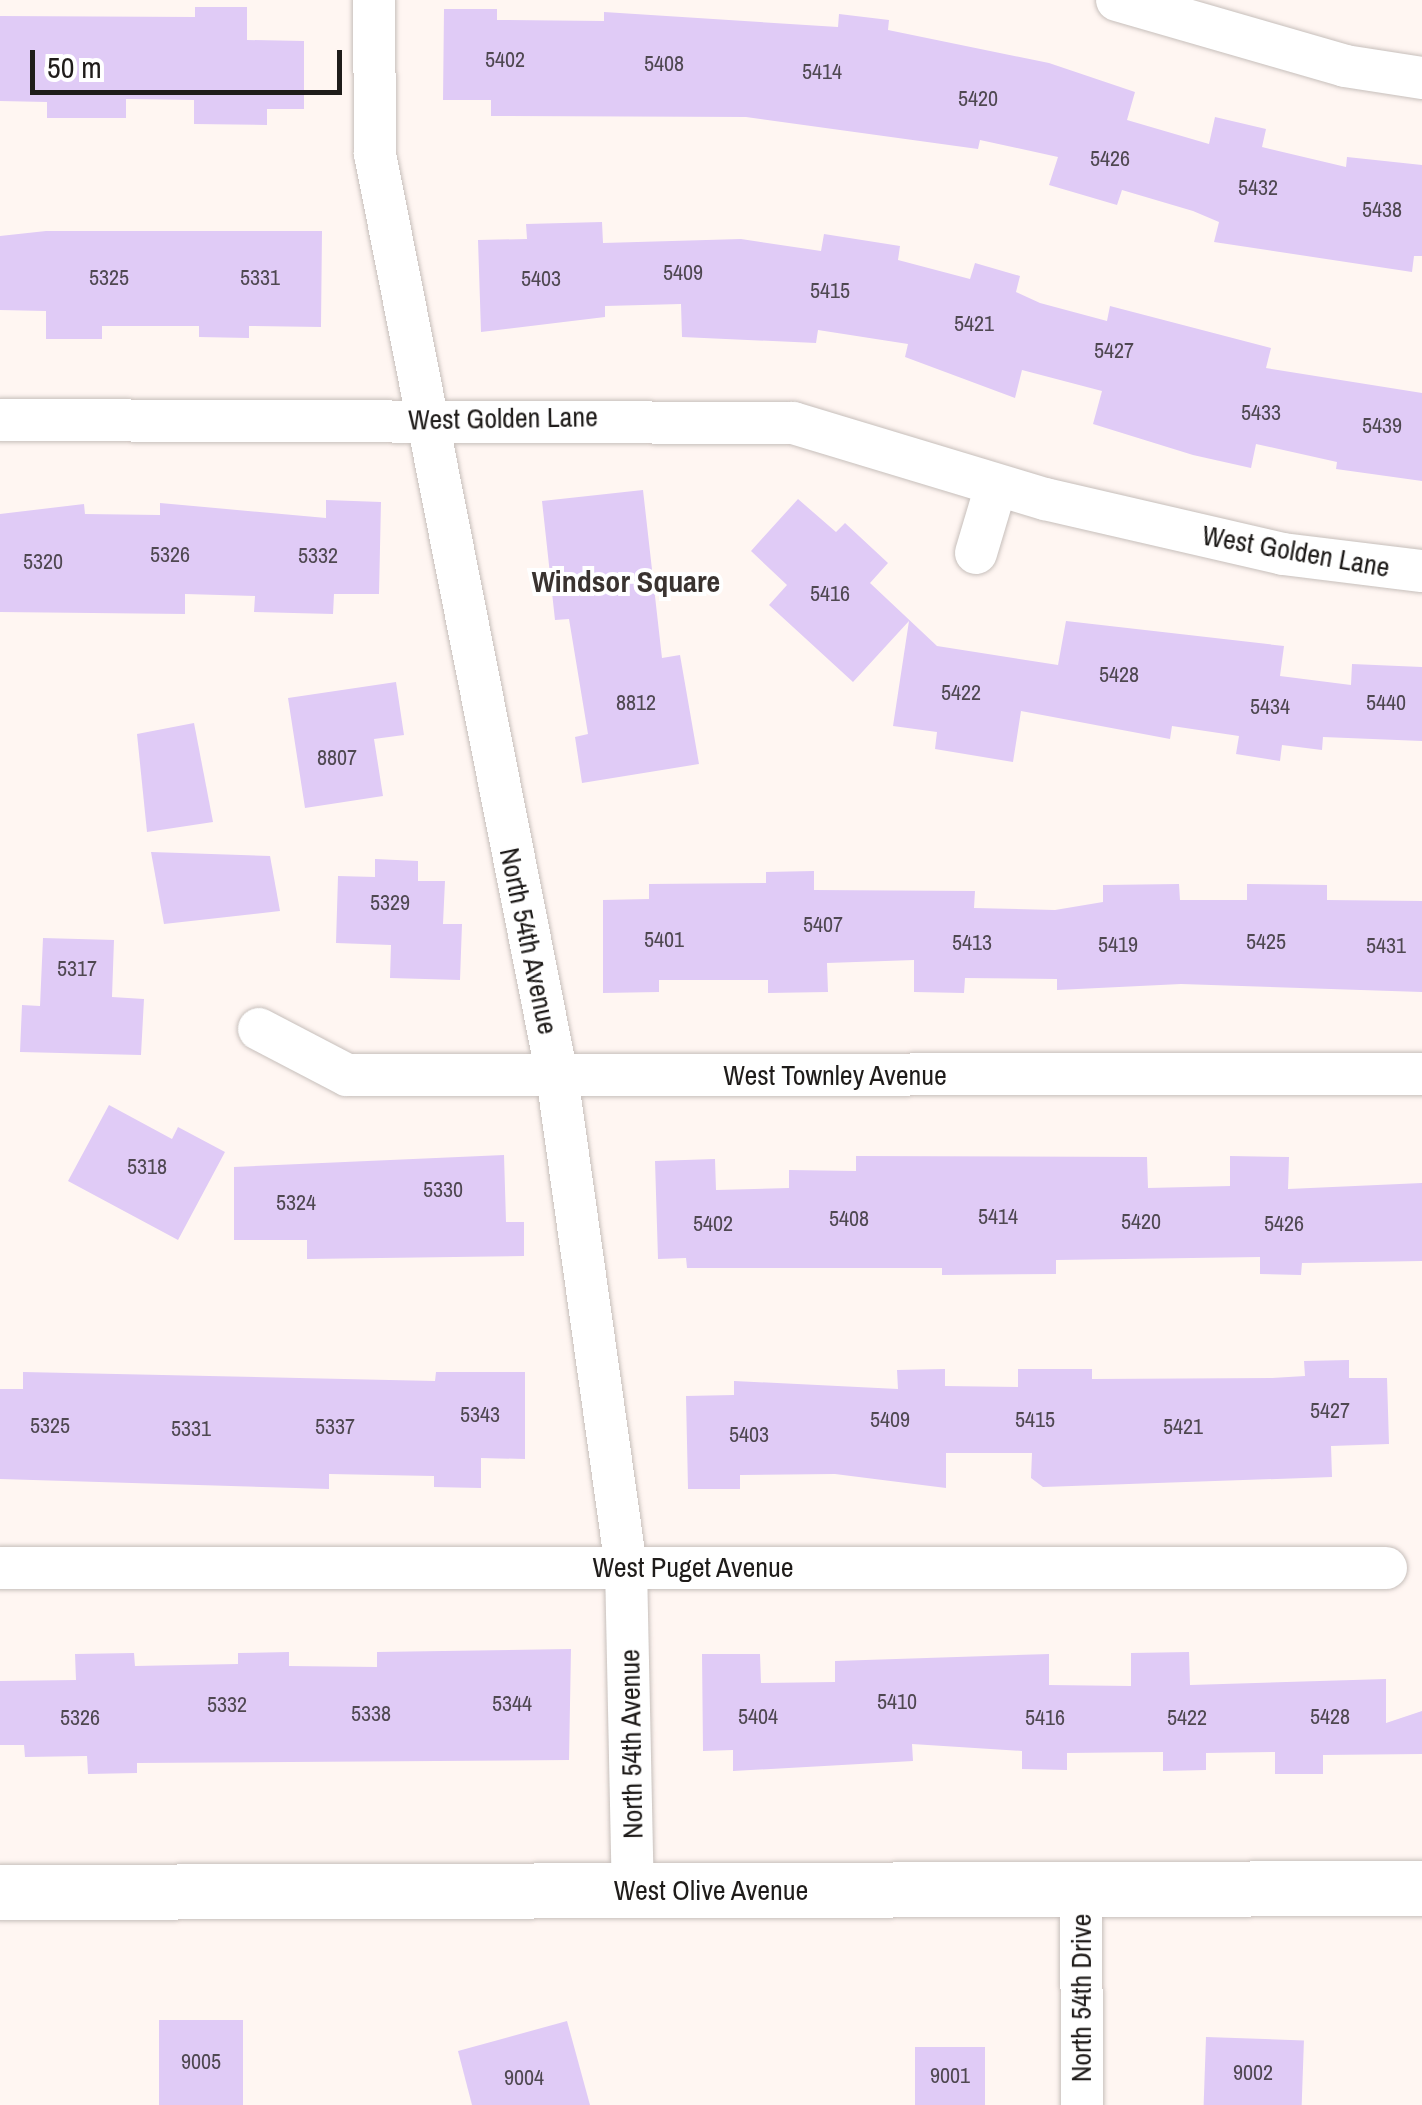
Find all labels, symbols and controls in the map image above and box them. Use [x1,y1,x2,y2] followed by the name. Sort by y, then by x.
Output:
[35,30,348,92] scale bar
[47,47,102,87] text: 50 m
[485,47,525,73] house number: 5402
[644,51,684,77] house number: 5408
[802,59,842,85] house number: 5414
[958,86,998,112] house number: 5420
[1090,146,1130,172] house number: 5426
[1238,175,1278,201] house number: 5432
[1362,197,1402,223] house number: 5438
[663,260,703,286] house number: 5409
[89,265,129,291] house number: 5325
[240,265,280,291] house number: 5331
[521,266,561,292] house number: 5403
[810,278,850,304] house number: 5415
[954,311,994,337] house number: 5421
[1094,338,1134,364] house number: 5427
[408,400,598,436] street label: West Golden Lane
[1241,400,1281,426] house number: 5433
[1362,413,1402,439] house number: 5439
[1200,518,1392,584] street label: West Golden Lane
[150,542,190,568] house number: 5326
[298,543,338,569] house number: 5332
[23,549,63,575] house number: 5320
[532,563,720,599] district label: Windsor Square
[810,581,850,607] house number: 5416
[1099,662,1139,688] house number: 5428
[941,680,981,706] house number: 5422
[616,690,656,716] house number: 8812
[1366,690,1406,716] house number: 5440
[1250,694,1290,720] house number: 5434
[317,745,357,771] house number: 8807
[493,844,565,1038] street label: North 54th Avenue
[370,890,410,916] house number: 5329
[803,912,843,938] house number: 5407
[644,927,684,953] house number: 5401
[1246,929,1286,955] house number: 5425
[952,930,992,956] house number: 5413
[1098,932,1138,958] house number: 5419
[1366,933,1406,959] house number: 5431
[57,956,97,982] house number: 5317
[722,1058,948,1092] street label: West Townley Avenue
[127,1154,167,1180] house number: 5318
[423,1177,463,1203] house number: 5330
[276,1190,316,1216] house number: 5324
[978,1204,1018,1230] house number: 5414
[829,1206,869,1232] house number: 5408
[1121,1209,1161,1235] house number: 5420
[693,1211,733,1237] house number: 5402
[1264,1211,1304,1237] house number: 5426
[1310,1398,1350,1424] house number: 5427
[460,1402,500,1428] house number: 5343
[870,1407,910,1433] house number: 5409
[1015,1407,1055,1433] house number: 5415
[30,1413,70,1439] house number: 5325
[315,1414,355,1440] house number: 5337
[1163,1414,1203,1440] house number: 5421
[171,1416,211,1442] house number: 5331
[729,1422,769,1448] house number: 5403
[592,1550,794,1584] street label: West Puget Avenue
[613,1648,649,1840] street label: North 54th Avenue
[877,1689,917,1715] house number: 5410
[492,1691,532,1717] house number: 5344
[207,1692,247,1718] house number: 5332
[351,1701,391,1727] house number: 5338
[738,1704,778,1730] house number: 5404
[1310,1704,1350,1730] house number: 5428
[60,1705,100,1731] house number: 5326
[1025,1705,1065,1731] house number: 5416
[1167,1705,1207,1731] house number: 5422
[613,1873,809,1907] street label: West Olive Avenue
[1064,1914,1098,2082] street label: North 54th Drive
[181,2049,221,2075] house number: 9005
[1233,2060,1273,2086] house number: 9002
[930,2063,970,2089] house number: 9001
[504,2065,544,2091] house number: 9004

